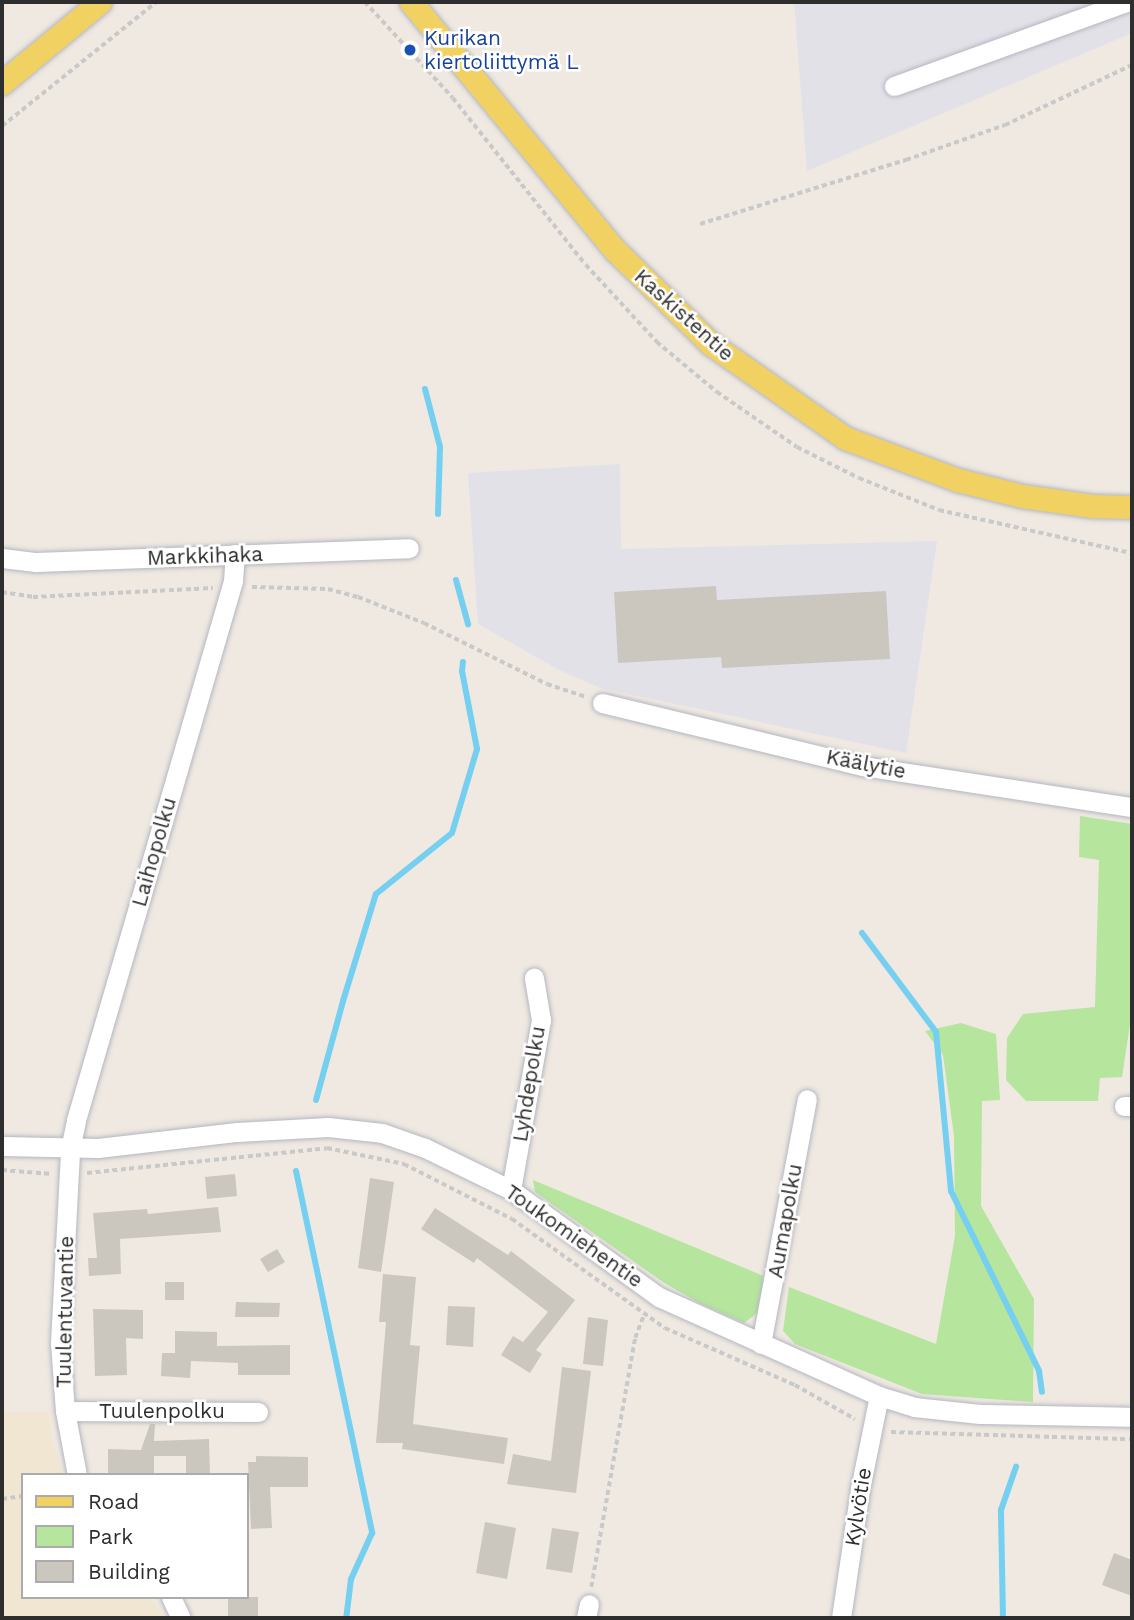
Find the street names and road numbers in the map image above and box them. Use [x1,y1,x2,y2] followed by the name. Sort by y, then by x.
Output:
[629,264,739,366] street label: Kaskistentie
[147,541,263,571] street label: Markkihaka
[824,744,908,784] street label: Käälytie
[126,794,182,910] street label: Laihopolku
[507,1024,551,1144] street label: Lyhdepolku
[763,1162,807,1280] street label: Aumapolku
[500,1179,648,1293] street label: Toukomiehentie
[51,1236,79,1388] street label: Tuulentuvantie
[99,1398,225,1424] street label: Tuulenpolku
[839,1466,877,1548] street label: Kylvötie

